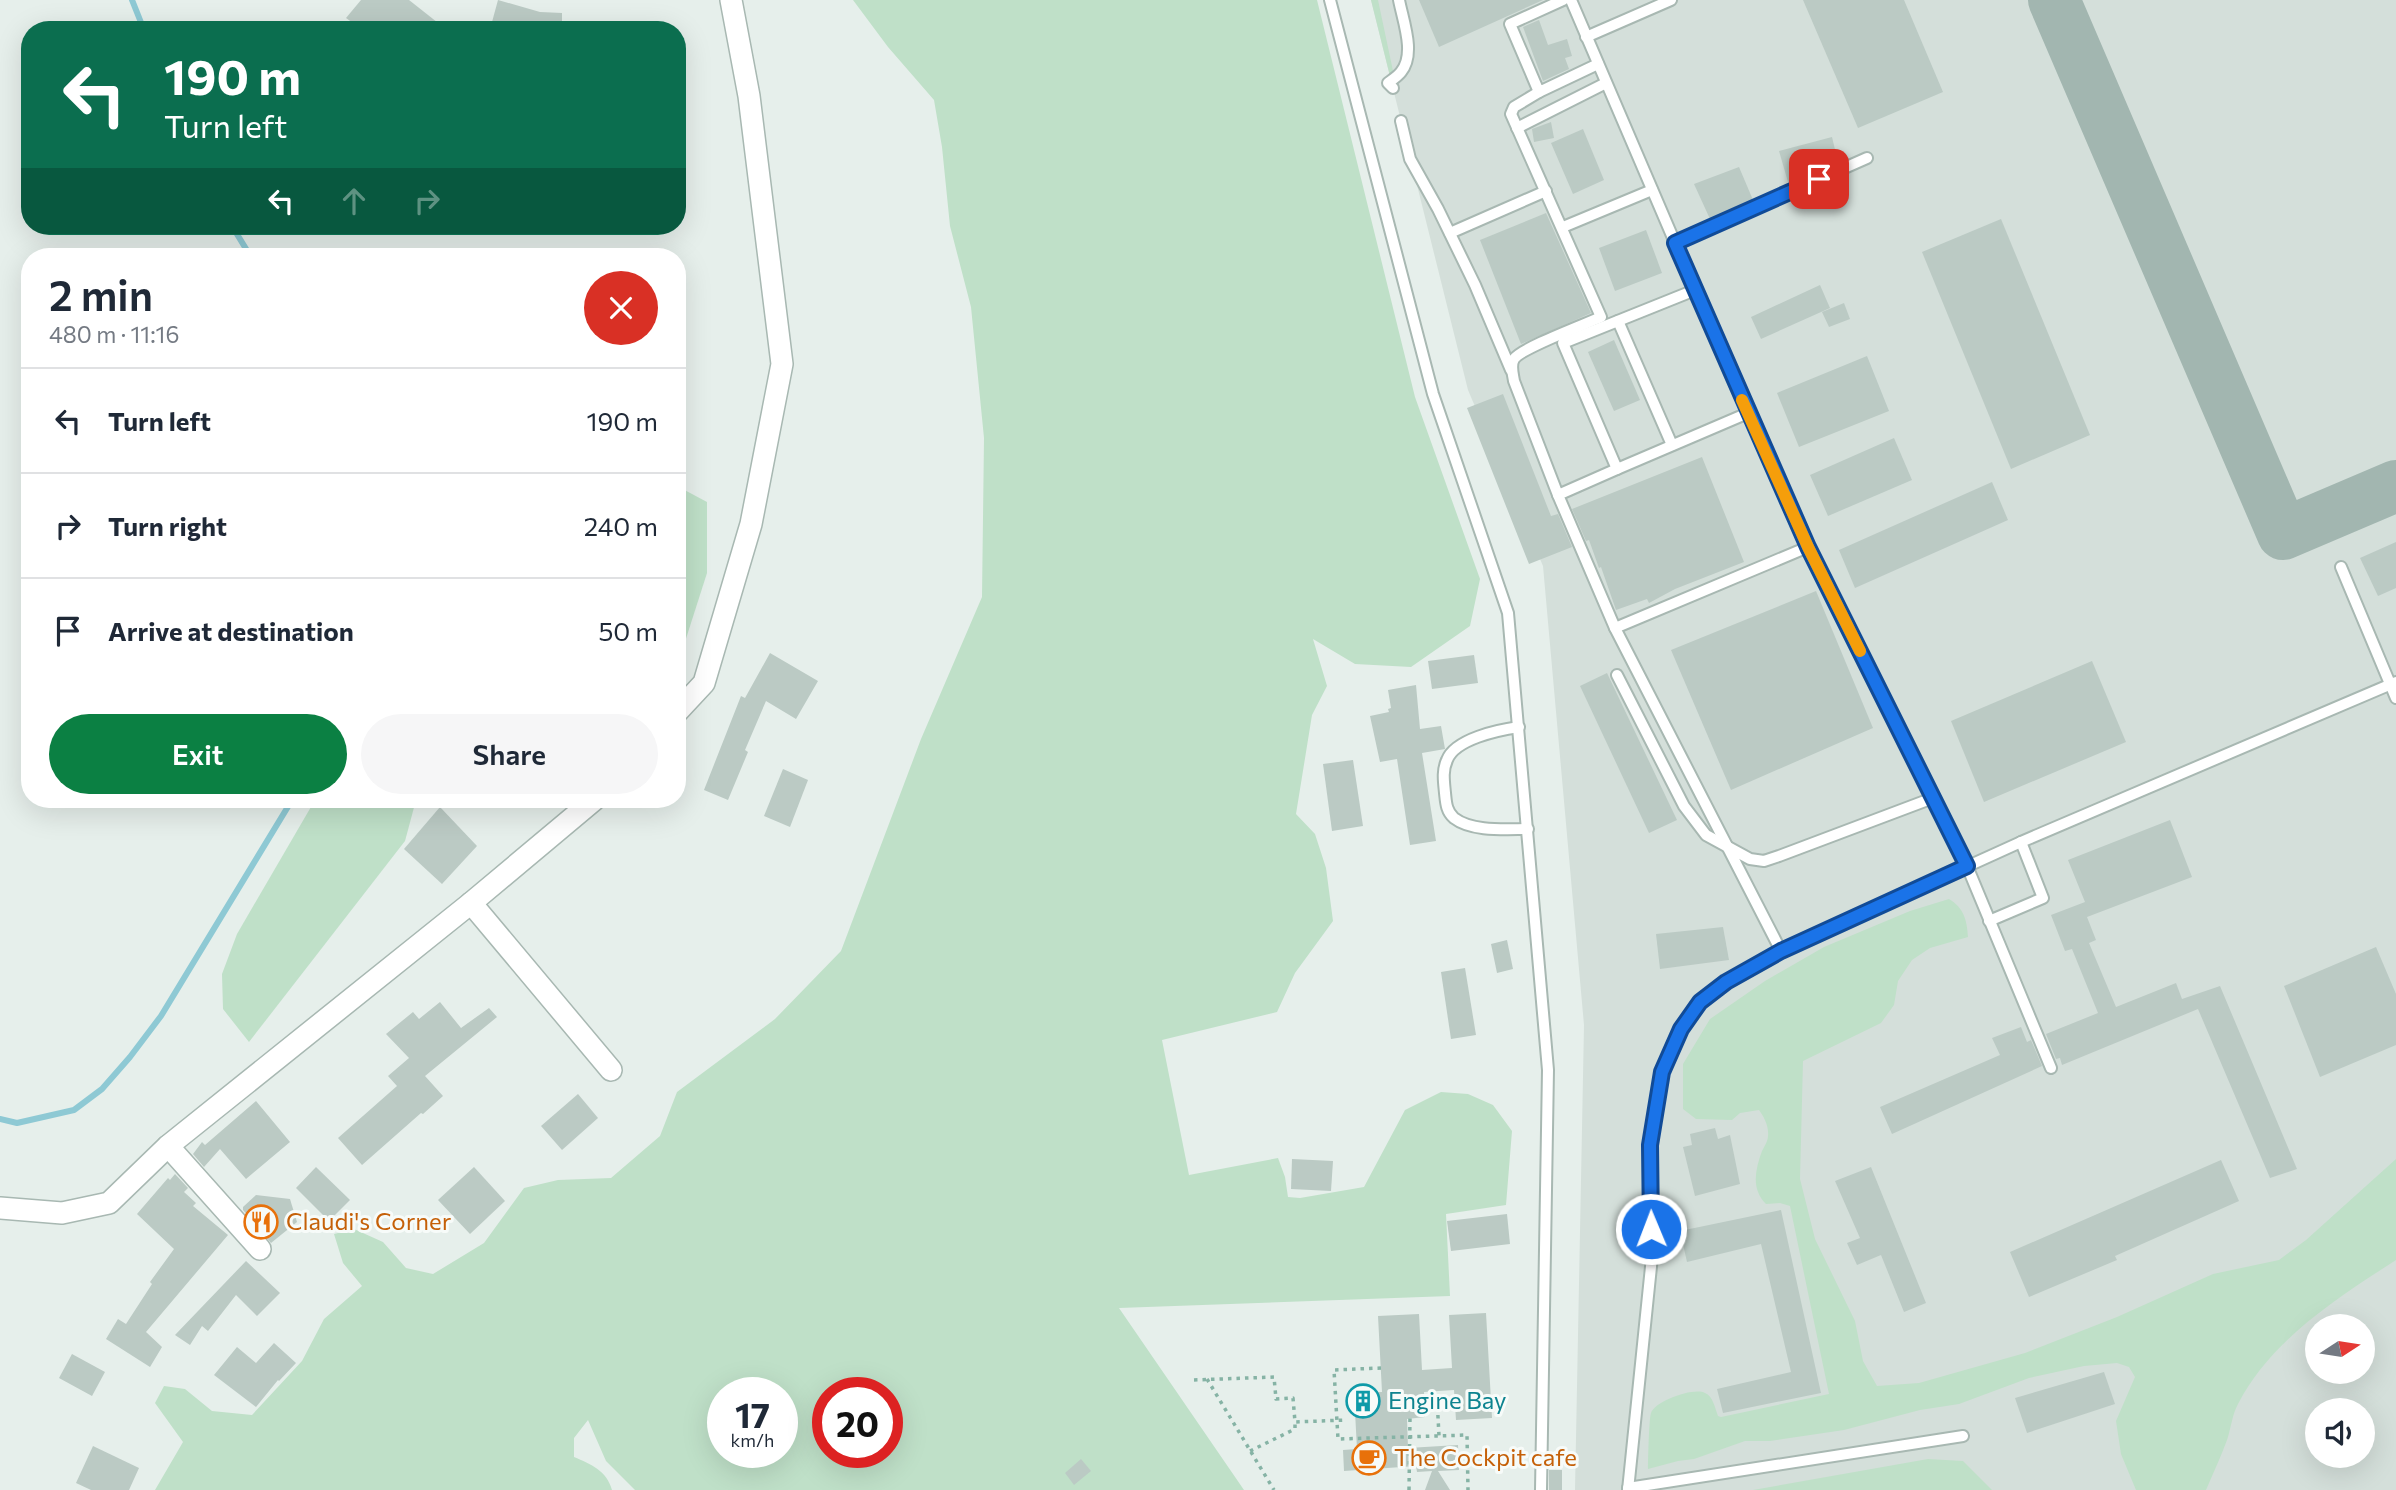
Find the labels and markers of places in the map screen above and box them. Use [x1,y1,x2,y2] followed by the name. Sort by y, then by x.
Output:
[1789,149,1849,209] pin
[242,1203,280,1241] restaurant icon: Claudi's Corner
[286,1206,452,1235] place label: Claudi's Corner
[1344,1382,1382,1420] building icon: Engine Bay
[1388,1385,1506,1414] place label: Engine Bay
[1350,1439,1388,1477] cafe icon: The Cockpit cafe
[1394,1442,1577,1471] place label: The Cockpit cafe

